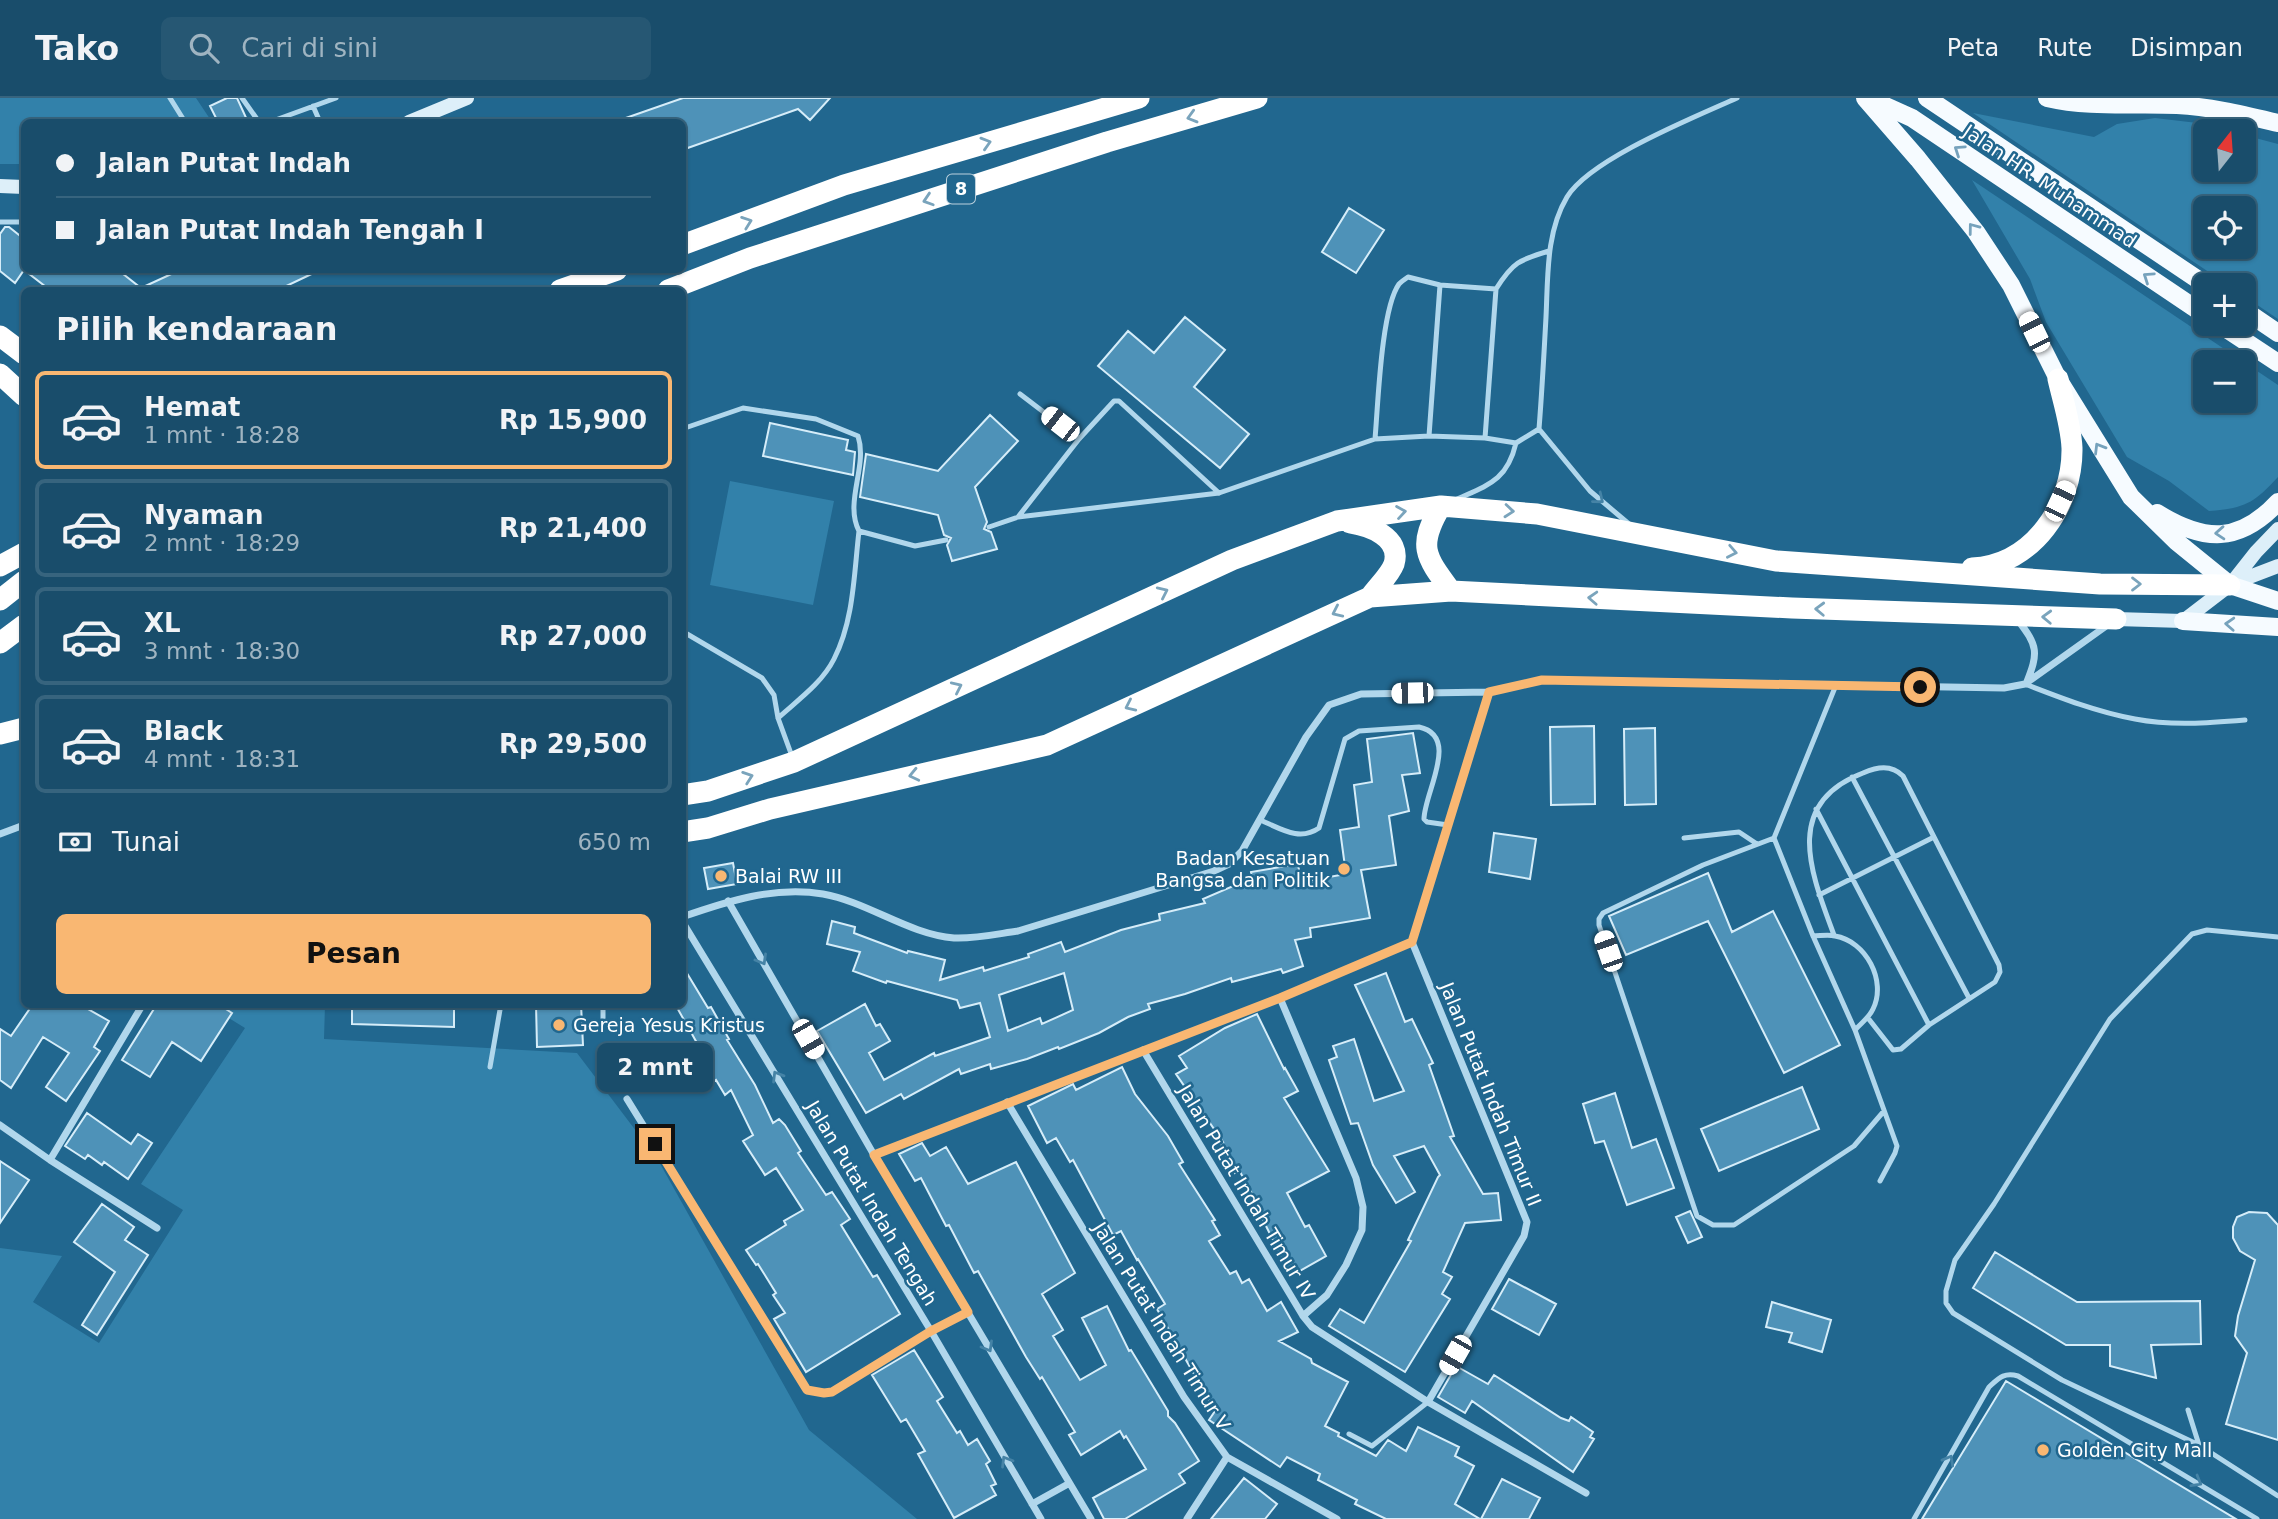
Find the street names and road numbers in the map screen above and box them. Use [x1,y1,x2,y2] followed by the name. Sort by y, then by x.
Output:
[1958,119,2141,252] street label: Jalan HR. Muhammad
[947,174,975,204] road number: 8
[1436,978,1546,1209] street label: Jalan Putat Indah Timur II
[1174,1080,1320,1303] street label: Jalan Putat Indah Timur IV
[801,1096,942,1310] street label: Jalan Putat Indah Tengah
[1088,1217,1235,1434] street label: Jalan Putat Indah Timur V

